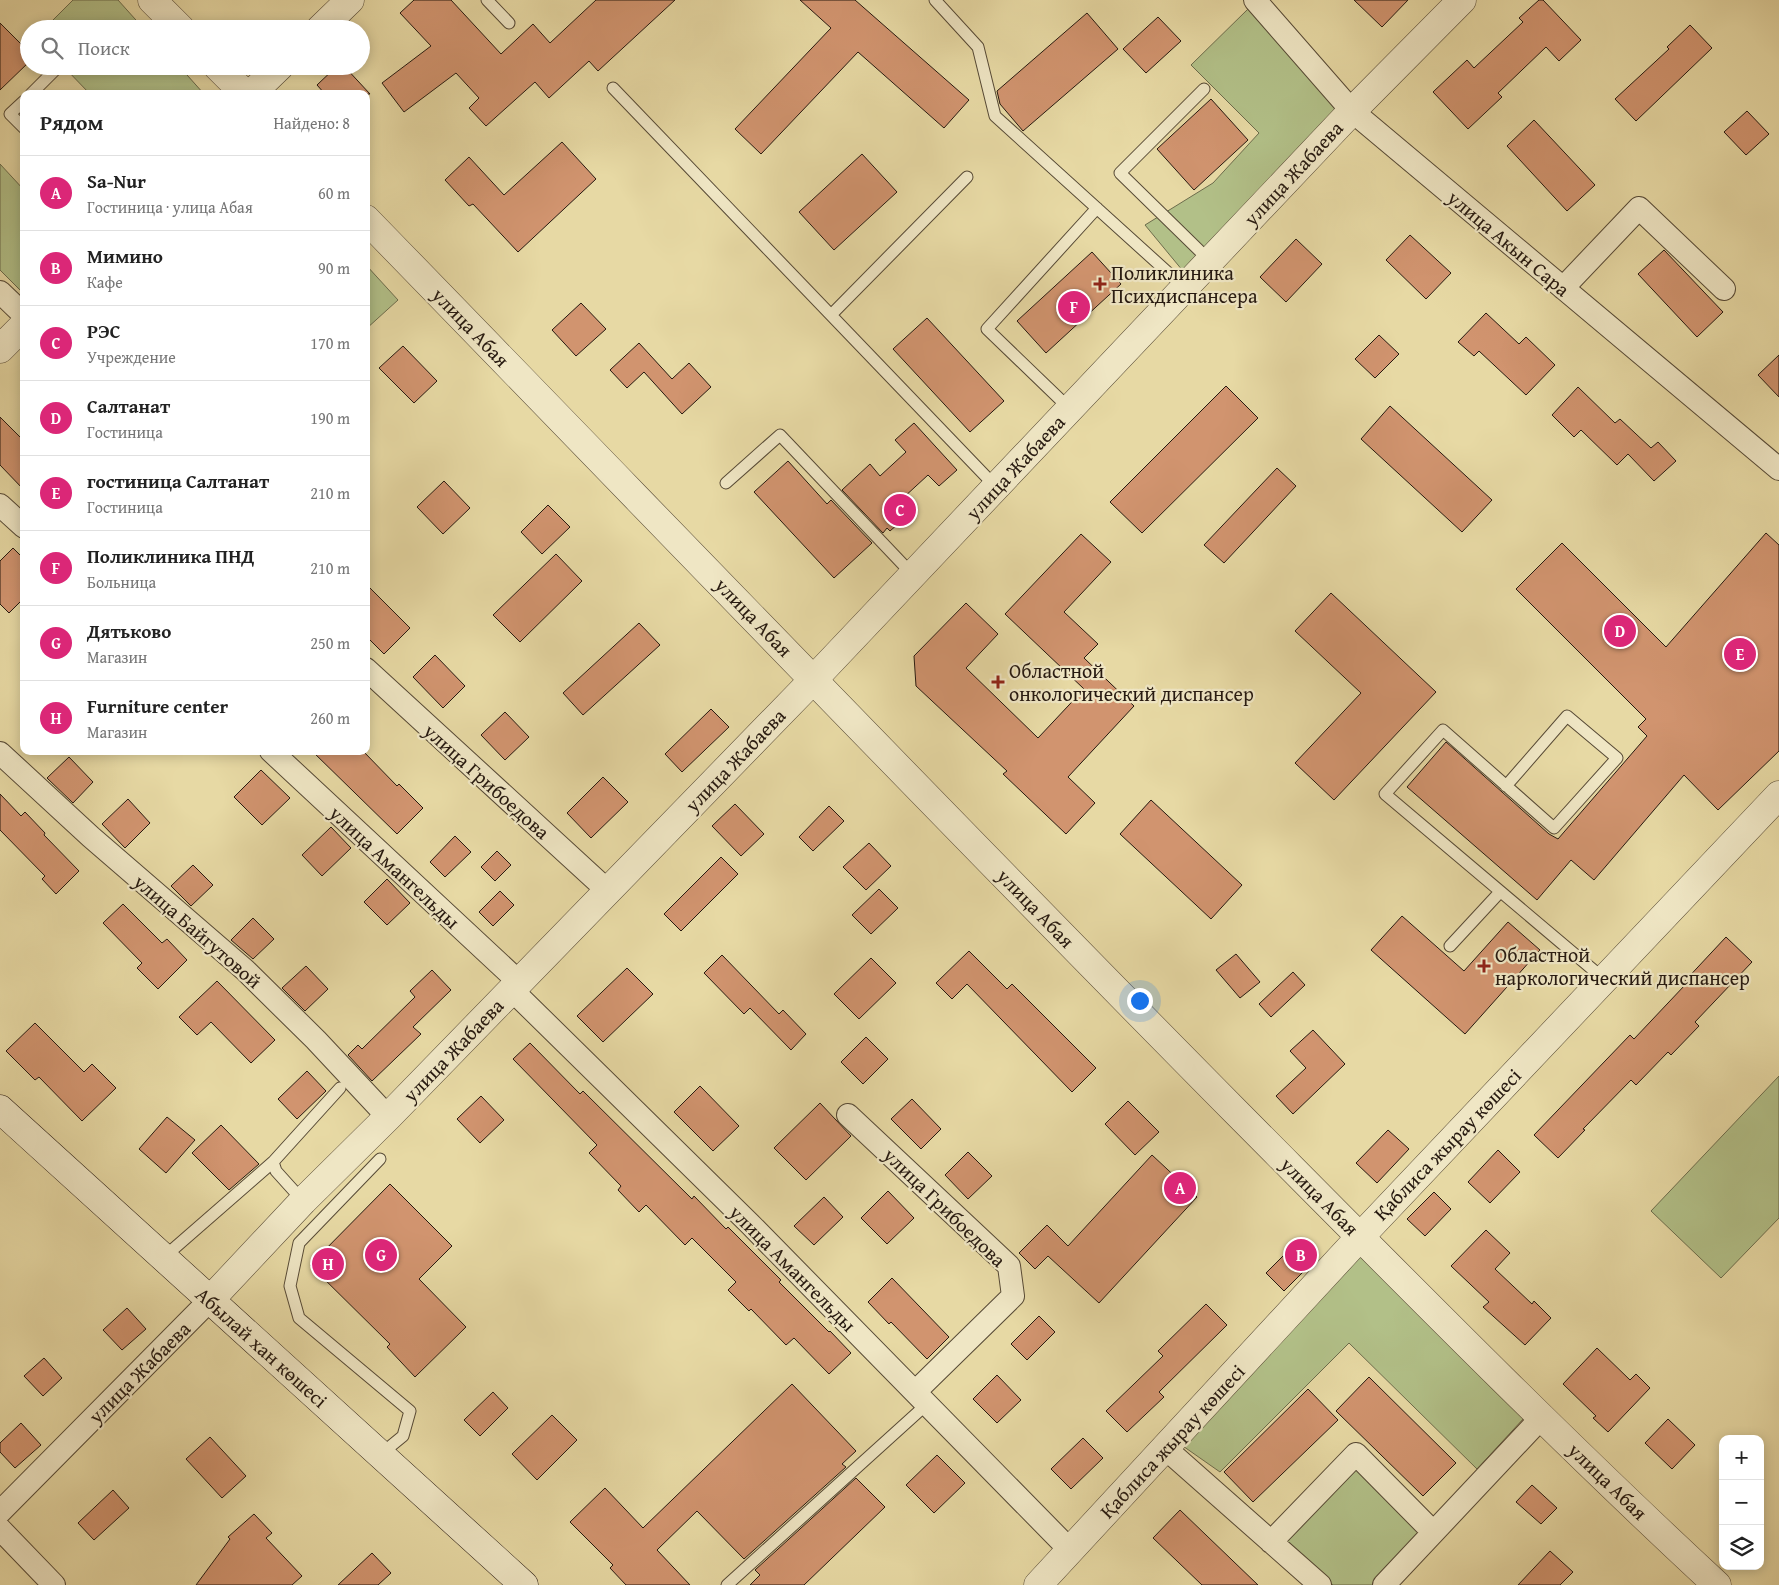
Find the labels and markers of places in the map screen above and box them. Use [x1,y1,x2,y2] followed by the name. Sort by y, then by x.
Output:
[1111,258,1258,310] place label: Поликлиника Психдиспансера
[1093,277,1107,291] marker: Поликлиника Психдиспансера
[1058,288,1090,326] pin: F
[884,491,916,529] pin: C
[1604,612,1636,650] pin: D
[1724,635,1756,673] pin: E
[1009,656,1254,708] place label: Областной онкологический диспансер
[991,675,1005,689] marker: Областной онкологический диспансер
[1495,940,1750,992] place label: Областной наркологический диспансер
[1477,959,1491,973] marker: Областной наркологический диспансер
[1164,1169,1196,1207] pin: A
[365,1236,397,1274] pin: G
[1285,1236,1317,1274] pin: B
[312,1245,344,1283] pin: H

